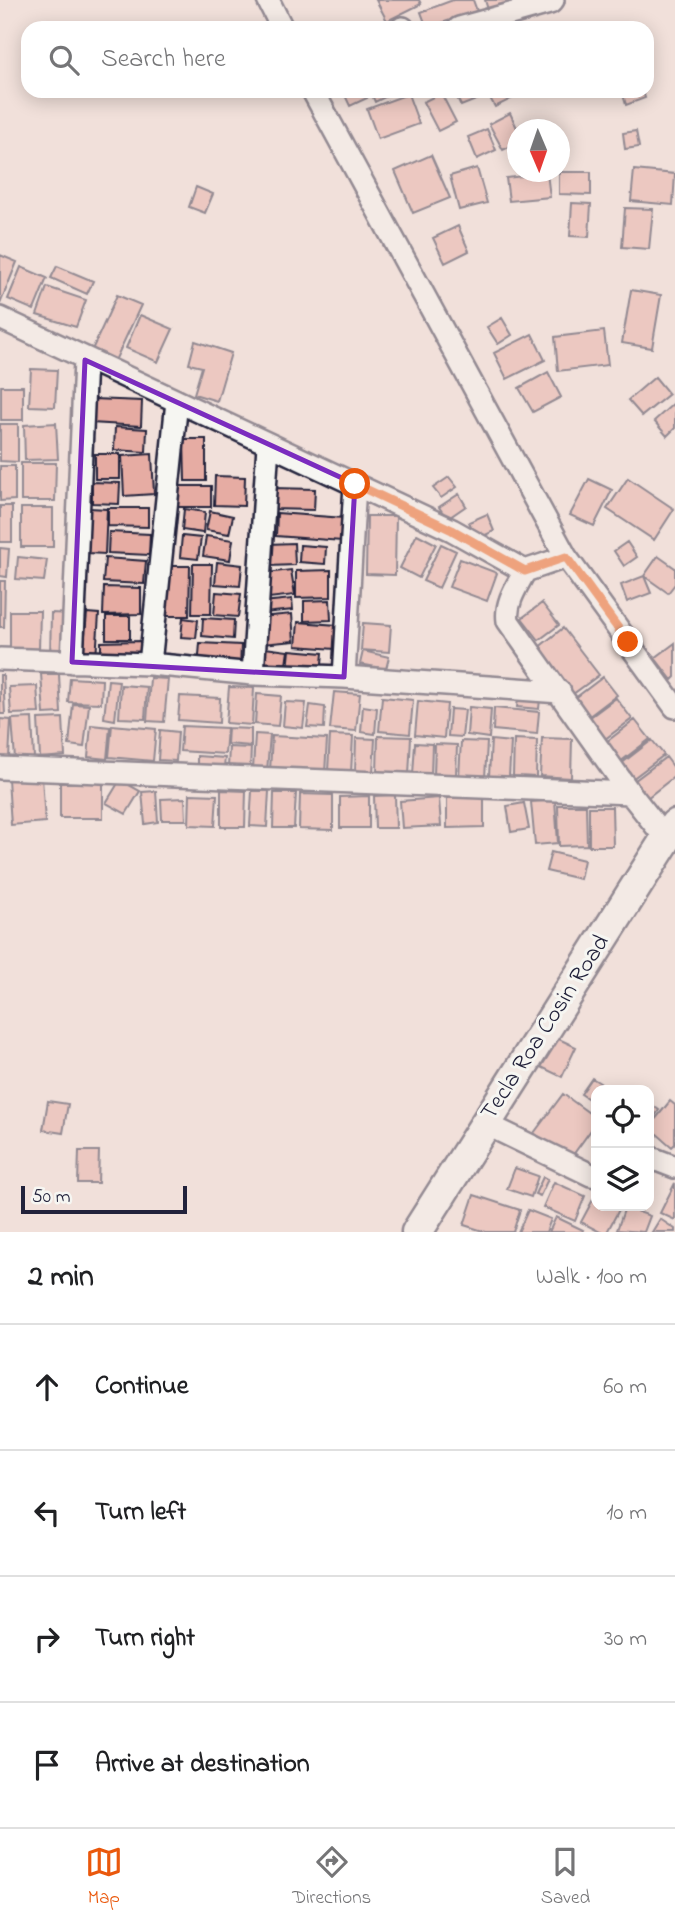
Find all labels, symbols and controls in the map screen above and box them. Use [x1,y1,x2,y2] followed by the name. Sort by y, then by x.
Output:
[21,21,654,98] search box
[45,41,83,79] icon: search
[101,41,226,79] text: Search here
[507,119,570,182] north arrow
[339,468,370,499] route start
[612,626,643,657] route end
[473,928,620,1128] street label: Tecla Roa Cosin Road
[591,1085,654,1211] map controls
[591,1085,654,1148] button: locate
[591,1148,654,1211] button: layers
[21,1183,187,1215] scale bar
[32,1184,71,1211] text: 50 m
[28,1256,94,1300] text: 2 min
[536,1261,647,1294] text: Walk · 100 m
[28,1368,66,1406] icon: ahead
[95,1368,188,1406] text: Continue
[603,1371,647,1404] text: 60 m
[28,1494,66,1532] icon: left
[95,1494,186,1532] text: Turn left
[606,1497,647,1530] text: 10 m
[28,1620,66,1658] icon: right
[95,1620,195,1658] text: Turn right
[604,1623,647,1656] text: 30 m
[28,1746,66,1784] icon: arrive
[95,1746,310,1784] text: Arrive at destination
[85,1843,123,1912] tab: Map
[292,1843,371,1912] tab: Directions
[541,1843,590,1912] tab: Saved

